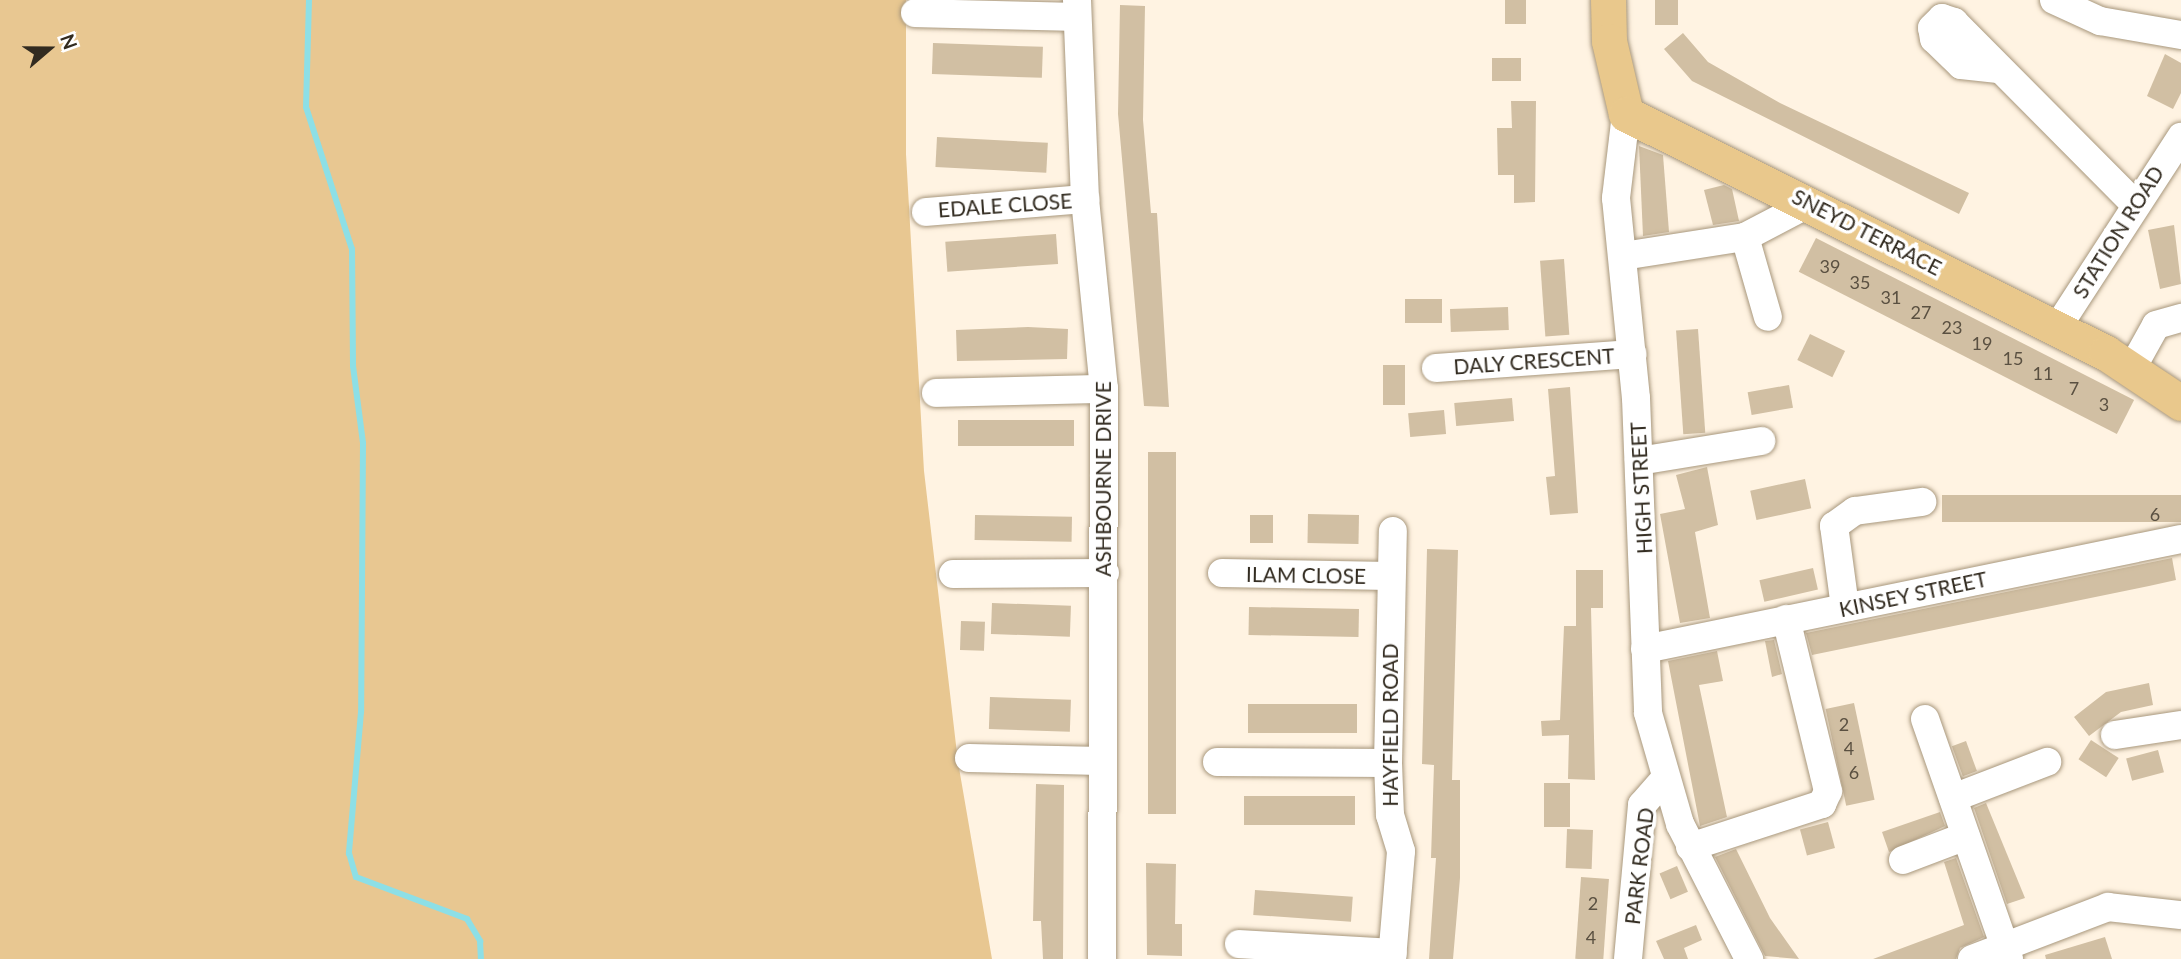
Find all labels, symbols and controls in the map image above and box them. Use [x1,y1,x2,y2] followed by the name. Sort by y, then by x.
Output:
[14,14,84,84] north arrow
[56,31,83,52] text: N
[2067,161,2169,303] street label: STATION ROAD
[1788,183,1946,281] street label: SNEYD TERRACE
[937,188,1073,222] street label: EDALE CLOSE
[1820,255,1840,277] house number: 39
[1850,271,1870,293] house number: 35
[1881,286,1901,308] house number: 31
[1911,301,1931,323] house number: 27
[1942,316,1962,338] house number: 23
[1972,332,1992,354] house number: 19
[1452,343,1616,379] street label: DALY CRESCENT
[2003,347,2023,369] house number: 15
[2033,362,2053,384] house number: 11
[2069,377,2079,399] house number: 7
[1090,381,1116,577] street label: ASHBOURNE DRIVE
[2099,393,2109,415] house number: 3
[1625,421,1657,555] street label: HIGH STREET
[2150,503,2160,525] house number: 6
[1246,561,1366,589] street label: ILAM CLOSE
[1836,566,1990,622] street label: KINSEY STREET
[1377,643,1403,807] street label: HAYFIELD ROAD
[1839,713,1849,735] house number: 2
[1844,737,1854,759] house number: 4
[1849,761,1859,783] house number: 6
[1619,806,1659,926] street label: PARK ROAD
[1588,892,1598,914] house number: 2
[1586,926,1596,948] house number: 4

